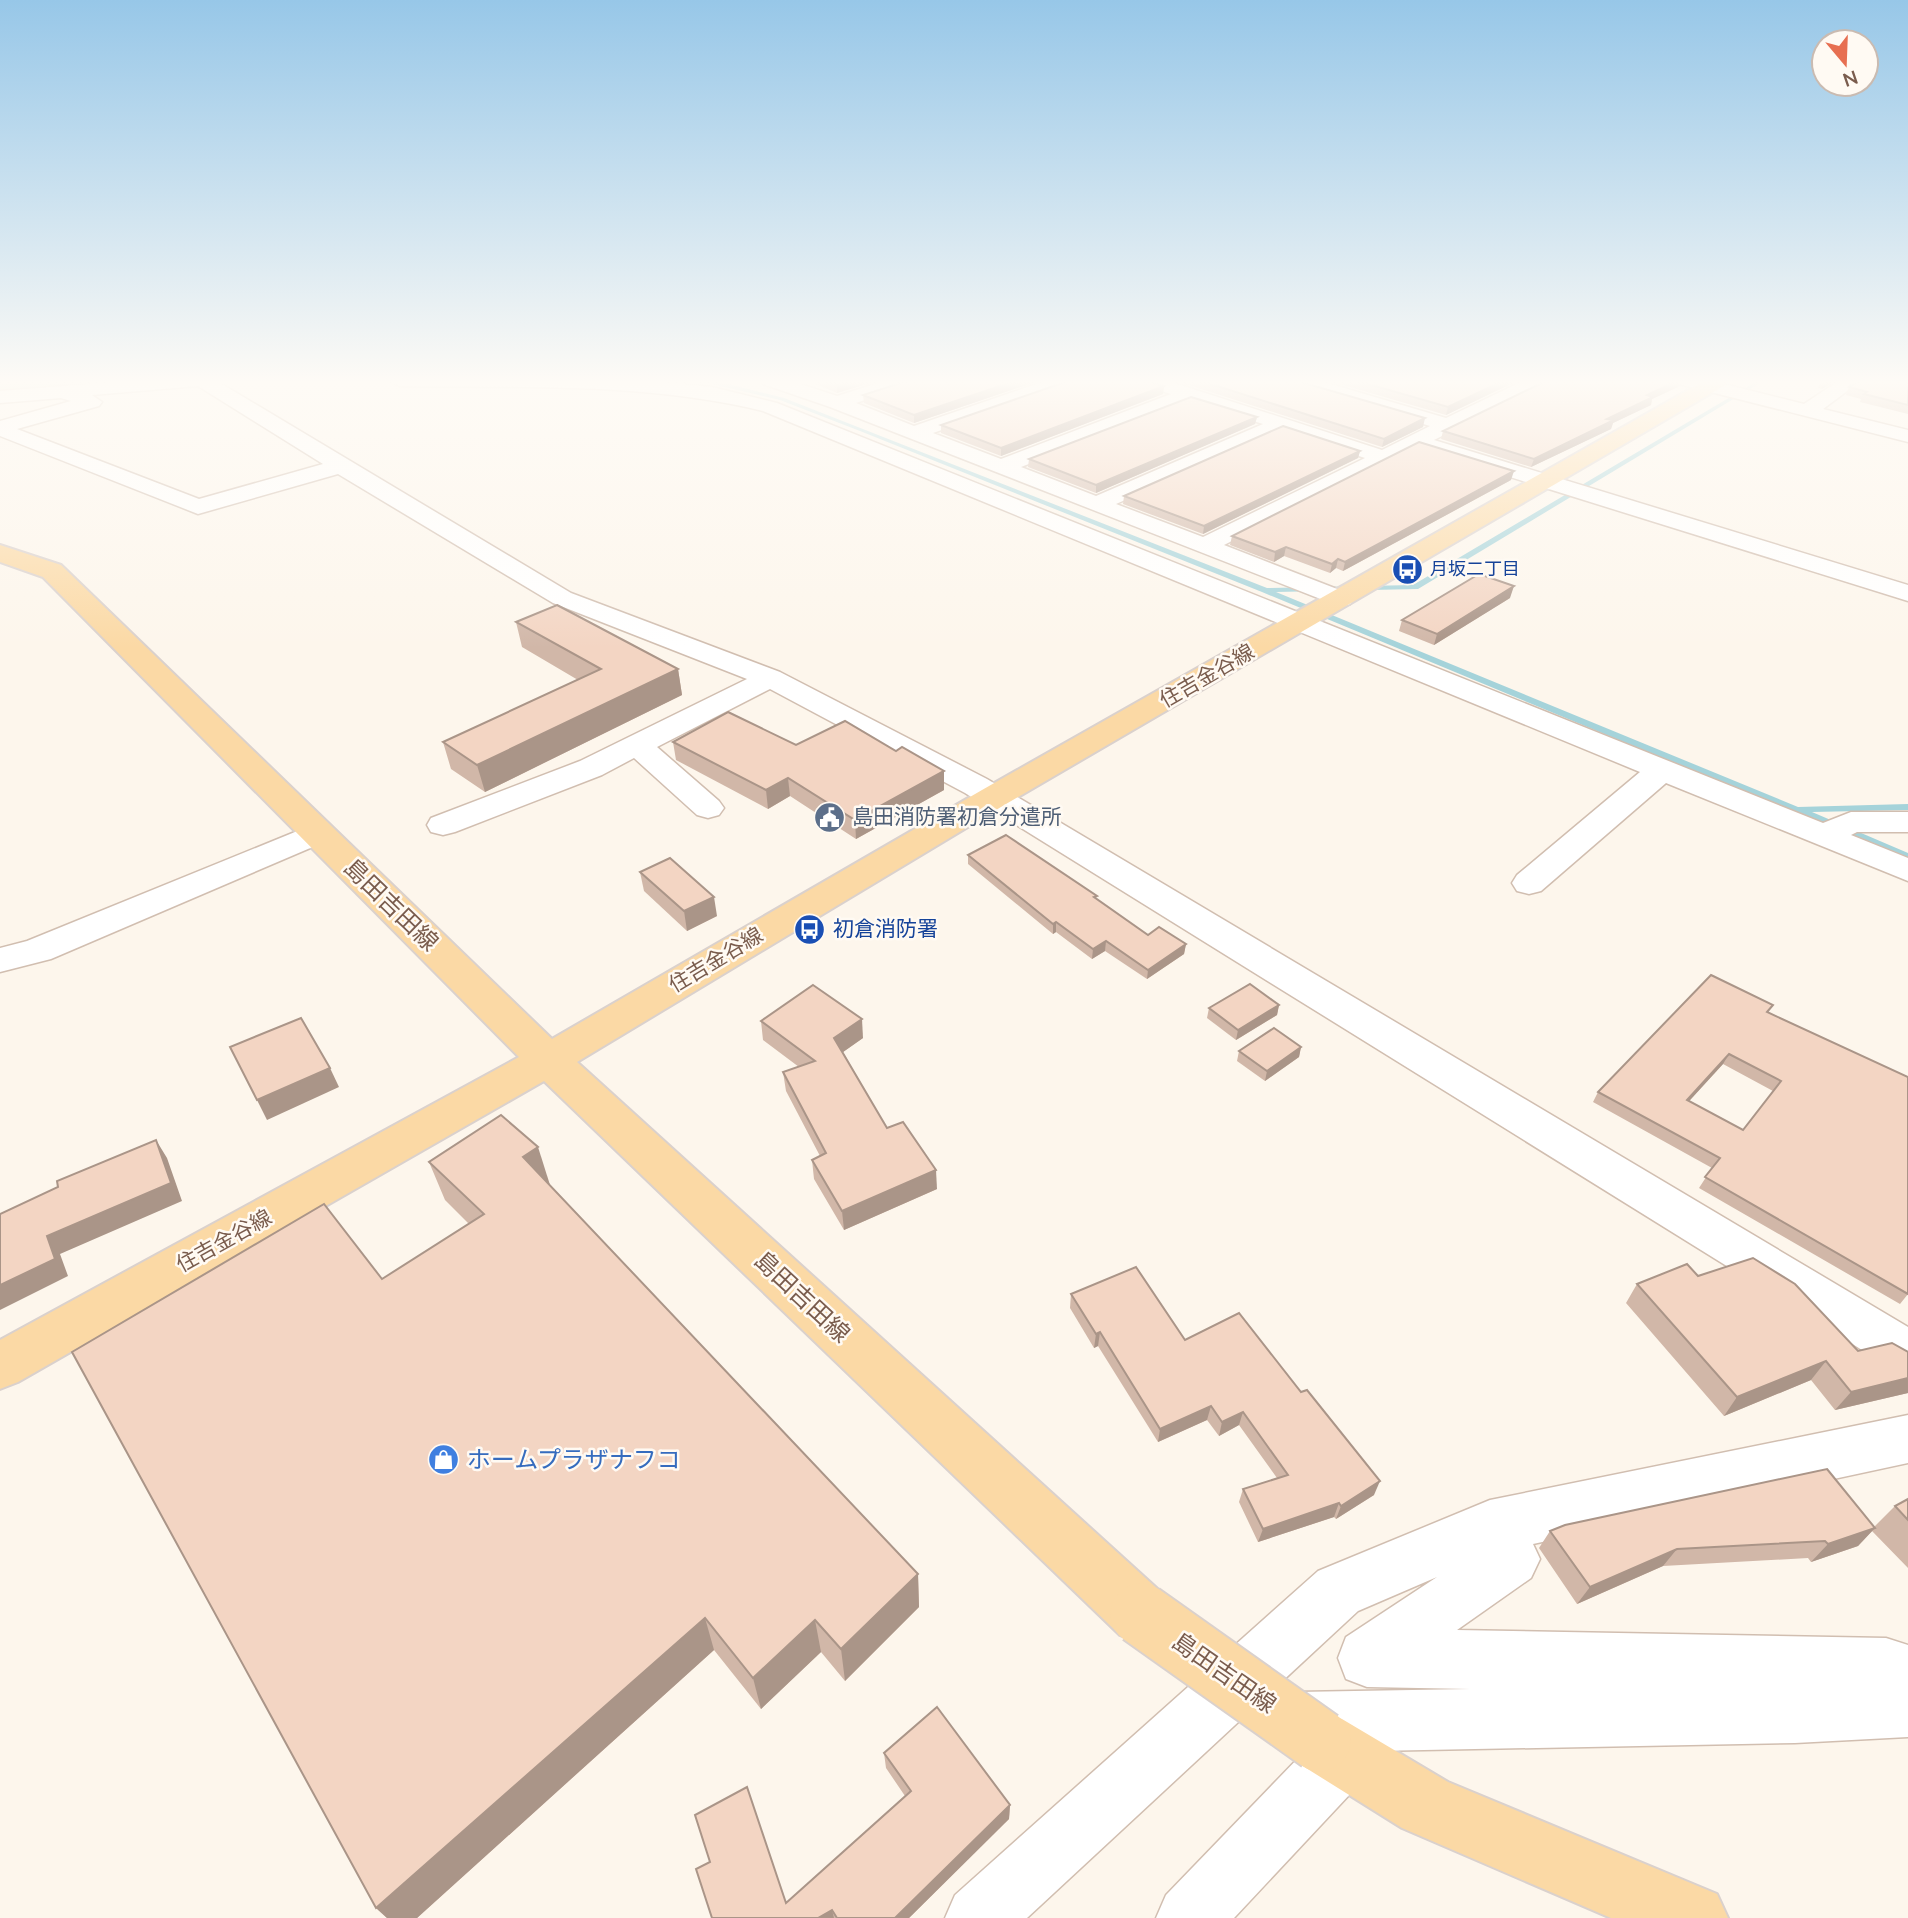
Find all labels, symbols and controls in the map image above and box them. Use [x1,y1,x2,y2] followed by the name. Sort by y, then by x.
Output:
[1810,28,1880,98] north arrow
[1840,65,1861,93] text: N
[1390,552,1424,586] bus stop icon: 月坂二丁目
[1430,557,1520,580] place label: 月坂二丁目
[1155,638,1258,713] street label: 住吉金谷線
[812,800,846,834] public building icon: 島田消防署初倉分遣所
[852,803,1062,829] place label: 島田消防署初倉分遣所
[338,852,445,957] street label: 島田吉田線
[793,912,827,946] bus stop icon: 初倉消防署
[833,915,938,941] place label: 初倉消防署
[664,921,767,997] street label: 住吉金谷線
[171,1203,276,1277] street label: 住吉金谷線
[749,1244,857,1348] street label: 島田吉田線
[427,1443,461,1477] shop icon: ホームプラザナフコ
[467,1444,681,1474] place label: ホームプラザナフコ
[1167,1625,1282,1719] street label: 島田吉田線

